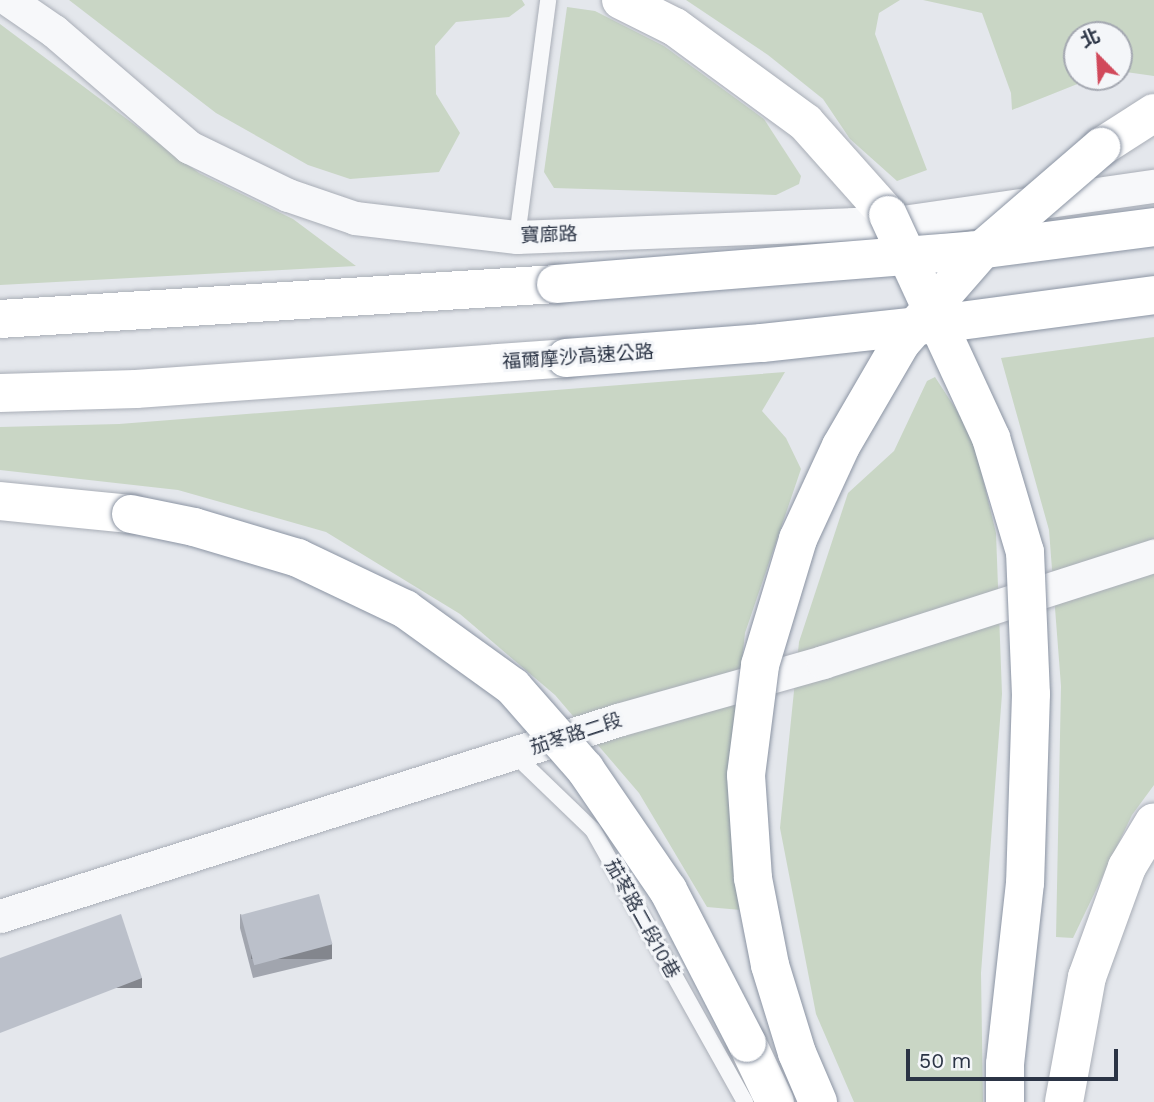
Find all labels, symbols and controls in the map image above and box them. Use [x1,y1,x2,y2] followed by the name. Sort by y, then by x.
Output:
[1063,21,1133,91] north arrow
[1077,24,1103,53] text: 北
[520,223,578,247] street label: 寶廍路
[501,340,655,374] street label: 福爾摩沙高速公路
[527,708,625,760] street label: 茄苳路二段
[600,855,684,983] street label: 茄苳路二段10巷
[909,1036,1121,1080] scale bar
[919,1048,971,1073] text: 50 m

